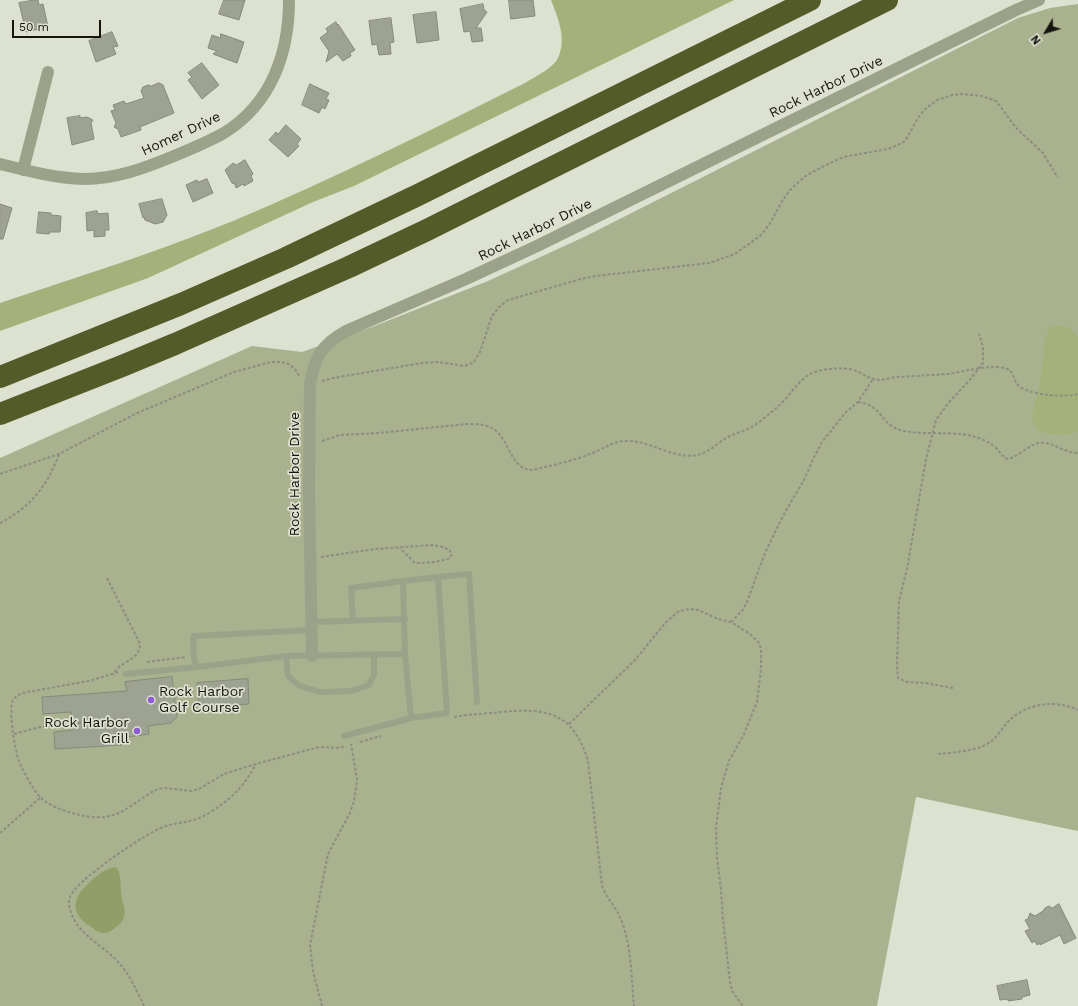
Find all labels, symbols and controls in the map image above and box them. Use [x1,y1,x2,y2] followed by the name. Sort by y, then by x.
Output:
[14,12,103,38] scale bar
[1026,12,1066,52] north arrow
[19,20,49,34] text: 50 m
[1029,32,1044,47] text: N
[766,52,886,122] street label: Rock Harbor Drive
[139,108,223,160] street label: Homer Drive
[475,195,595,265] street label: Rock Harbor Drive
[287,412,303,536] street label: Rock Harbor Drive
[159,684,244,716] place label: Rock Harbor Golf Course
[146,695,156,705] marker: Rock Harbor Golf Course
[44,715,129,748] place label: Rock Harbor Grill
[132,726,142,736] marker: Rock Harbor Grill

